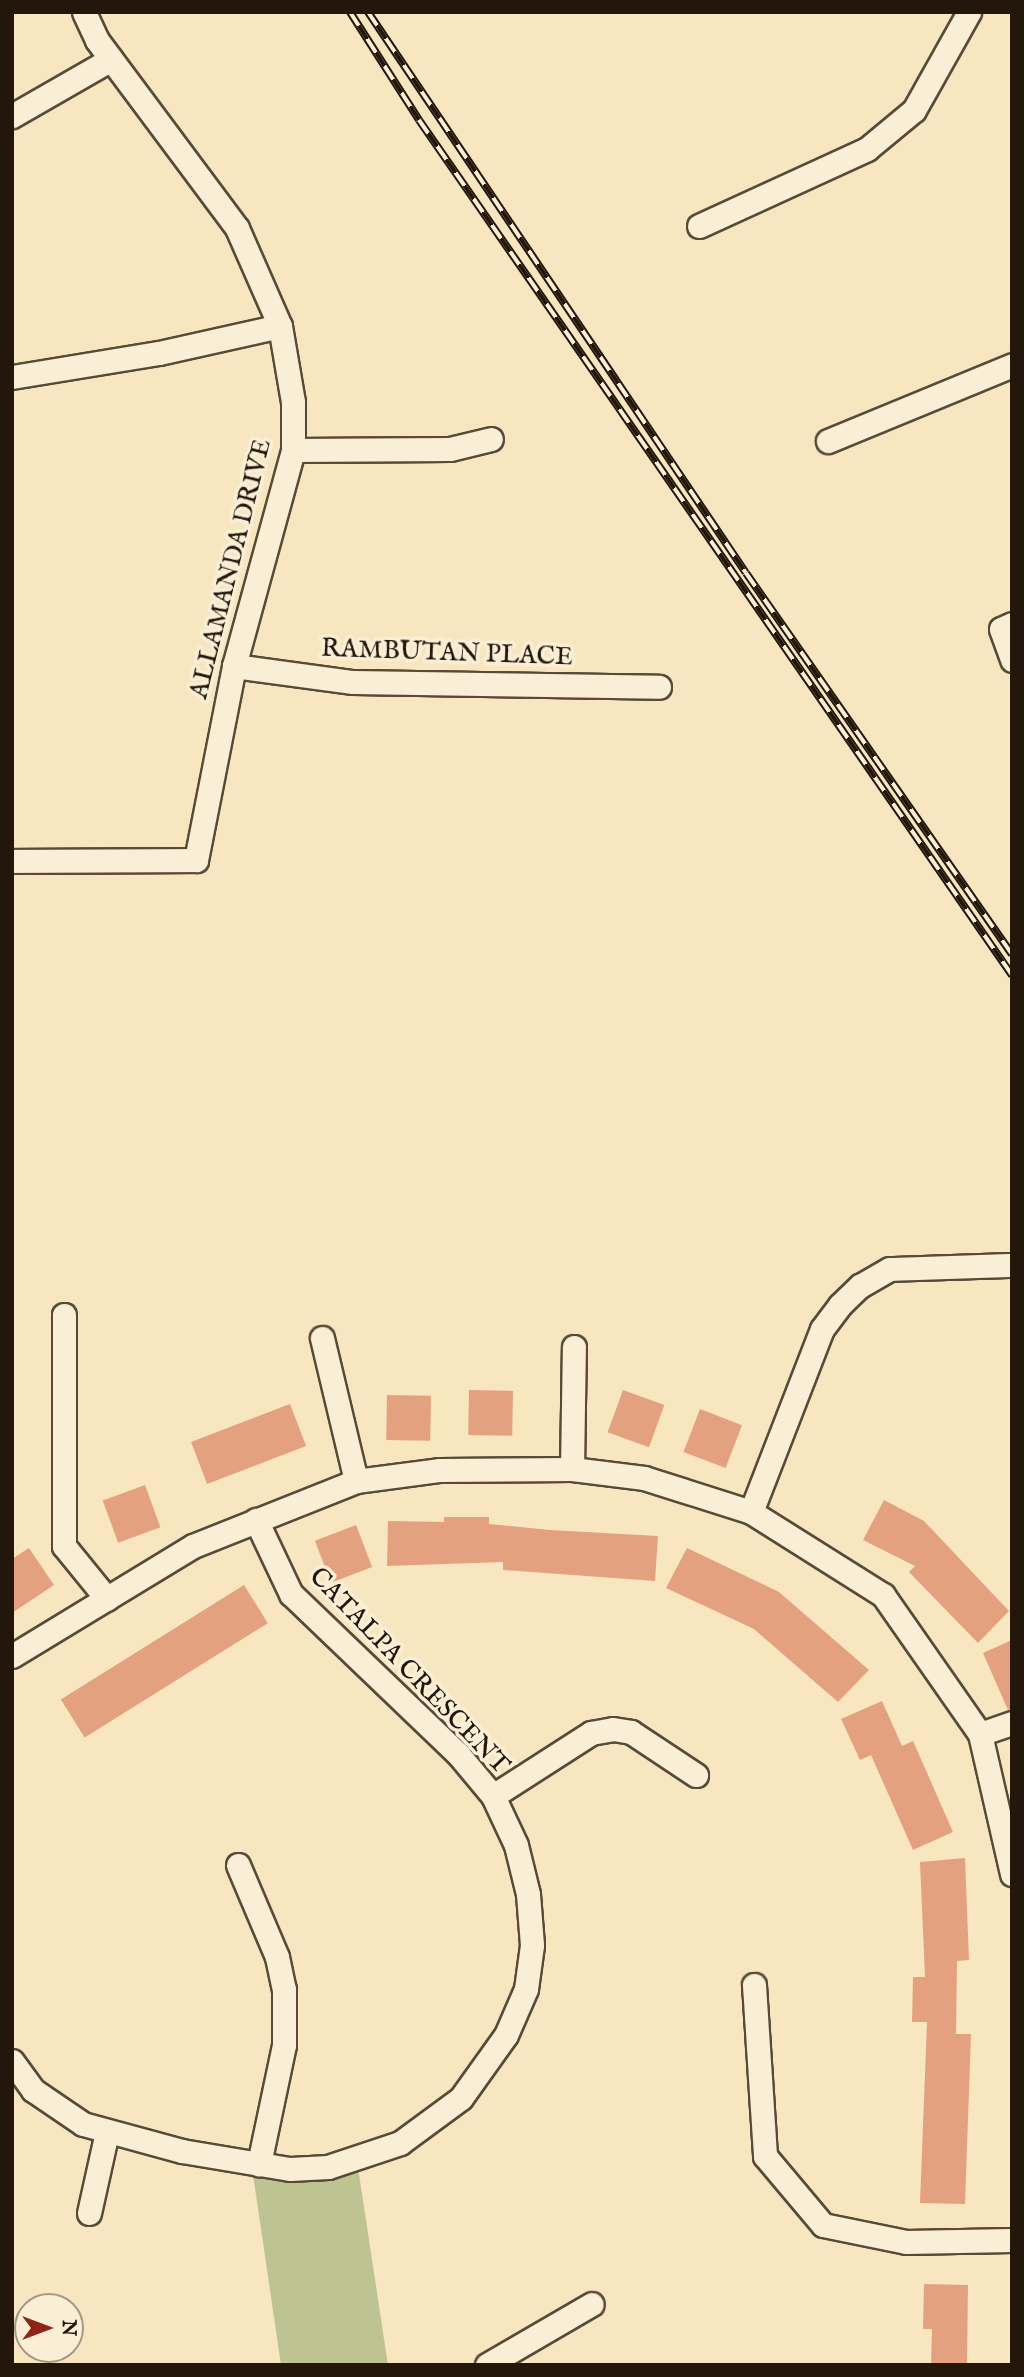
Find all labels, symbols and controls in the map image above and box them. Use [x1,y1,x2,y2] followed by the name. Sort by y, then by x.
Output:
[184,436,278,702] street label: ALLAMANDA DRIVE
[320,633,574,673] street label: RAMBUTAN PLACE
[302,1561,516,1781] street label: CATALPA CRESCENT
[14,2293,84,2363] north arrow
[56,2320,80,2336] text: N

